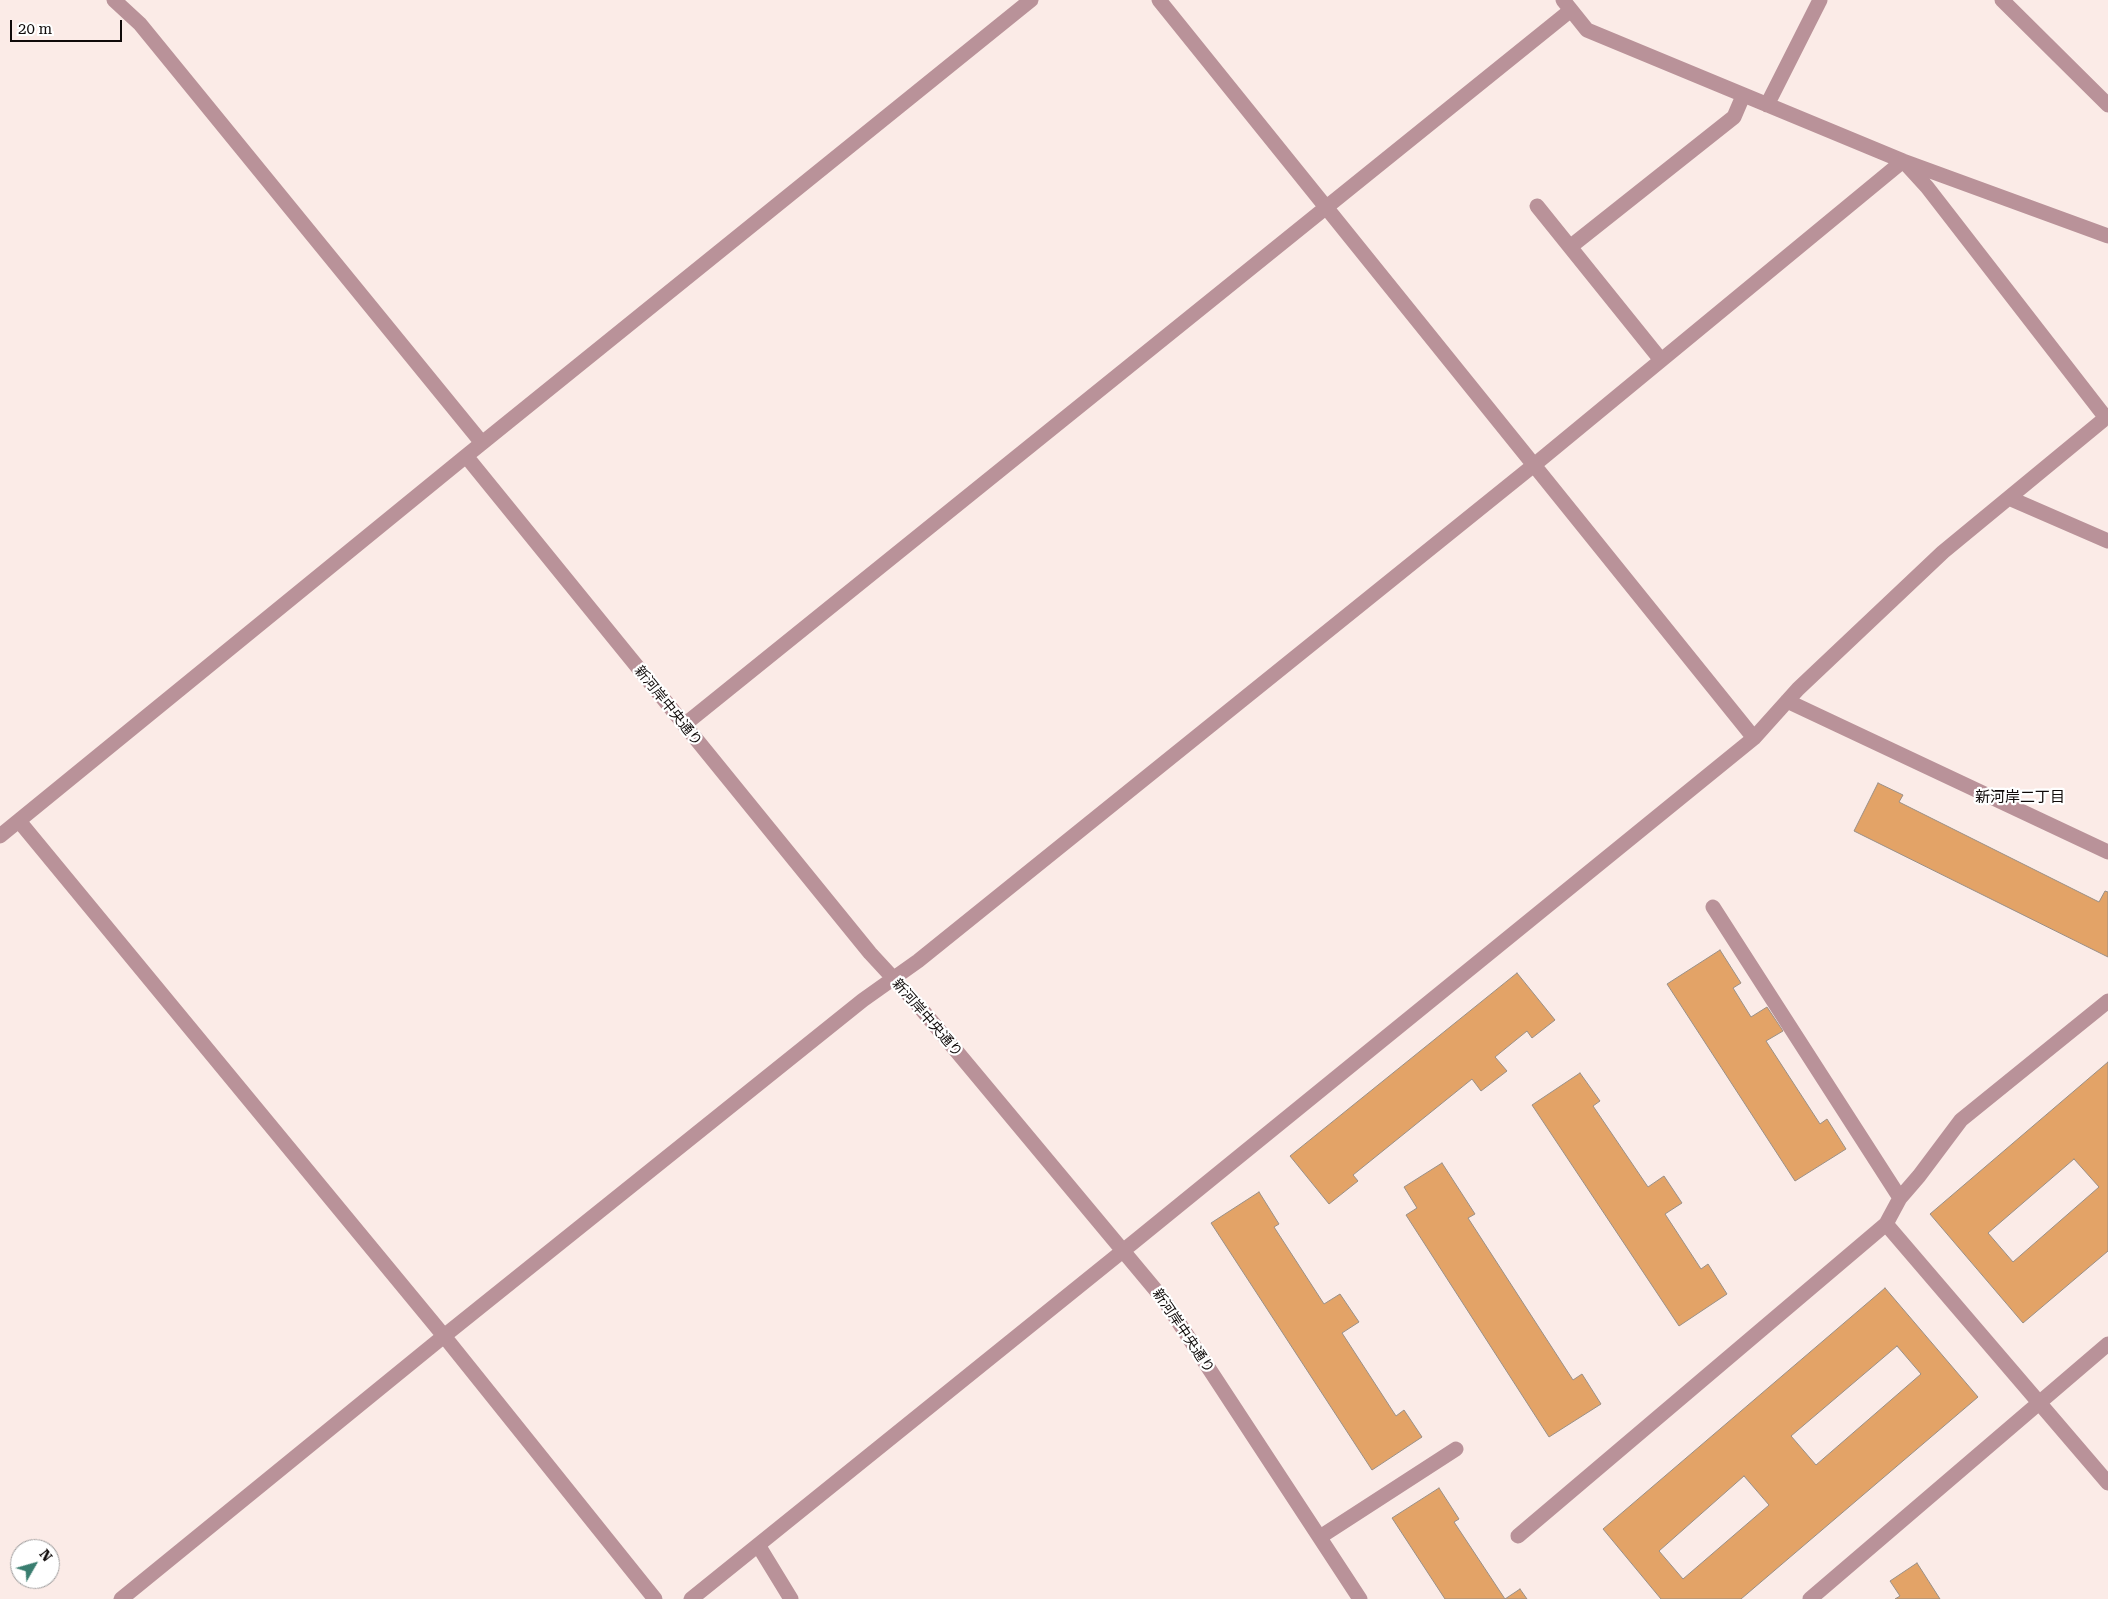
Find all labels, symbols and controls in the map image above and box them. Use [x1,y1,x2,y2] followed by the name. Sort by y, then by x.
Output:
[12,10,125,42] scale bar
[18,20,52,38] text: 20 m
[631,663,705,749] street label: 新河岸中央通り
[1975,789,2065,807] district label: 新河岸二丁目
[889,976,965,1060] street label: 新河岸中央通り
[1149,1286,1217,1376] street label: 新河岸中央通り
[10,1539,60,1589] north arrow
[36,1546,56,1565] text: N

